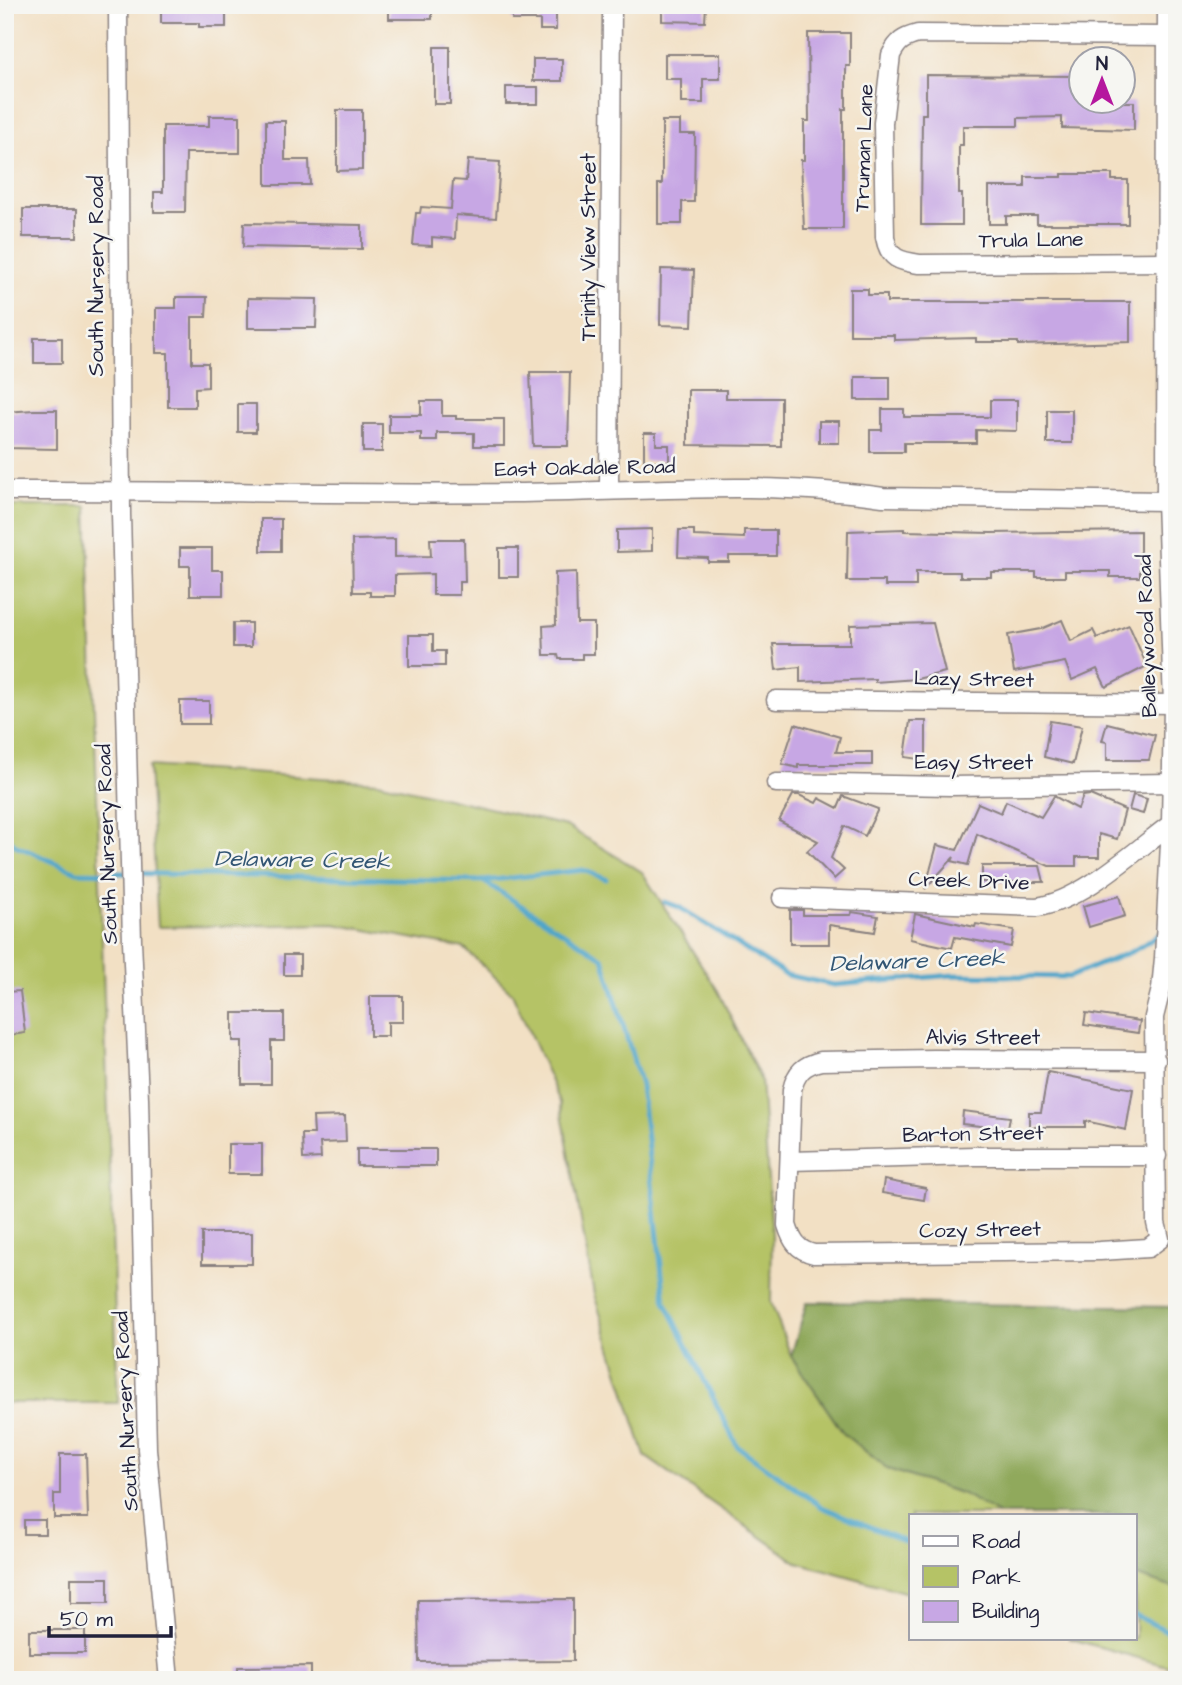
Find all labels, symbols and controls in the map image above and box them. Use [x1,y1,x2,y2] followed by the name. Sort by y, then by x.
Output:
[1066,46,1136,116] north arrow
[1096,51,1108,78] text: N
[847,83,881,213] street label: Truman Lane
[574,153,605,341] street label: Trinity View Street
[82,176,113,376] street label: South Nursery Road
[978,225,1084,255] street label: Trula Lane
[494,452,676,484] street label: East Oakdale Road
[1130,554,1166,718] street label: Balleywood Road
[914,663,1035,697] street label: Lazy Street
[89,743,127,945] street label: South Nursery Road
[915,748,1034,779] street label: Easy Street
[214,842,391,878] water label: Delaware Creek
[908,864,1030,898] street label: Creek Drive
[829,942,1006,980] water label: Delaware Creek
[926,1023,1041,1052] street label: Alvis Street
[902,1118,1044,1150] street label: Barton Street
[919,1214,1042,1248] street label: Cozy Street
[106,1310,148,1512] street label: South Nursery Road
[909,1514,1136,1640] legend
[972,1527,1020,1556] text: Road
[972,1563,1021,1592] text: Park
[49,1594,172,1638] scale bar
[972,1597,1040,1628] text: Building
[60,1605,114,1634] text: 50 m

